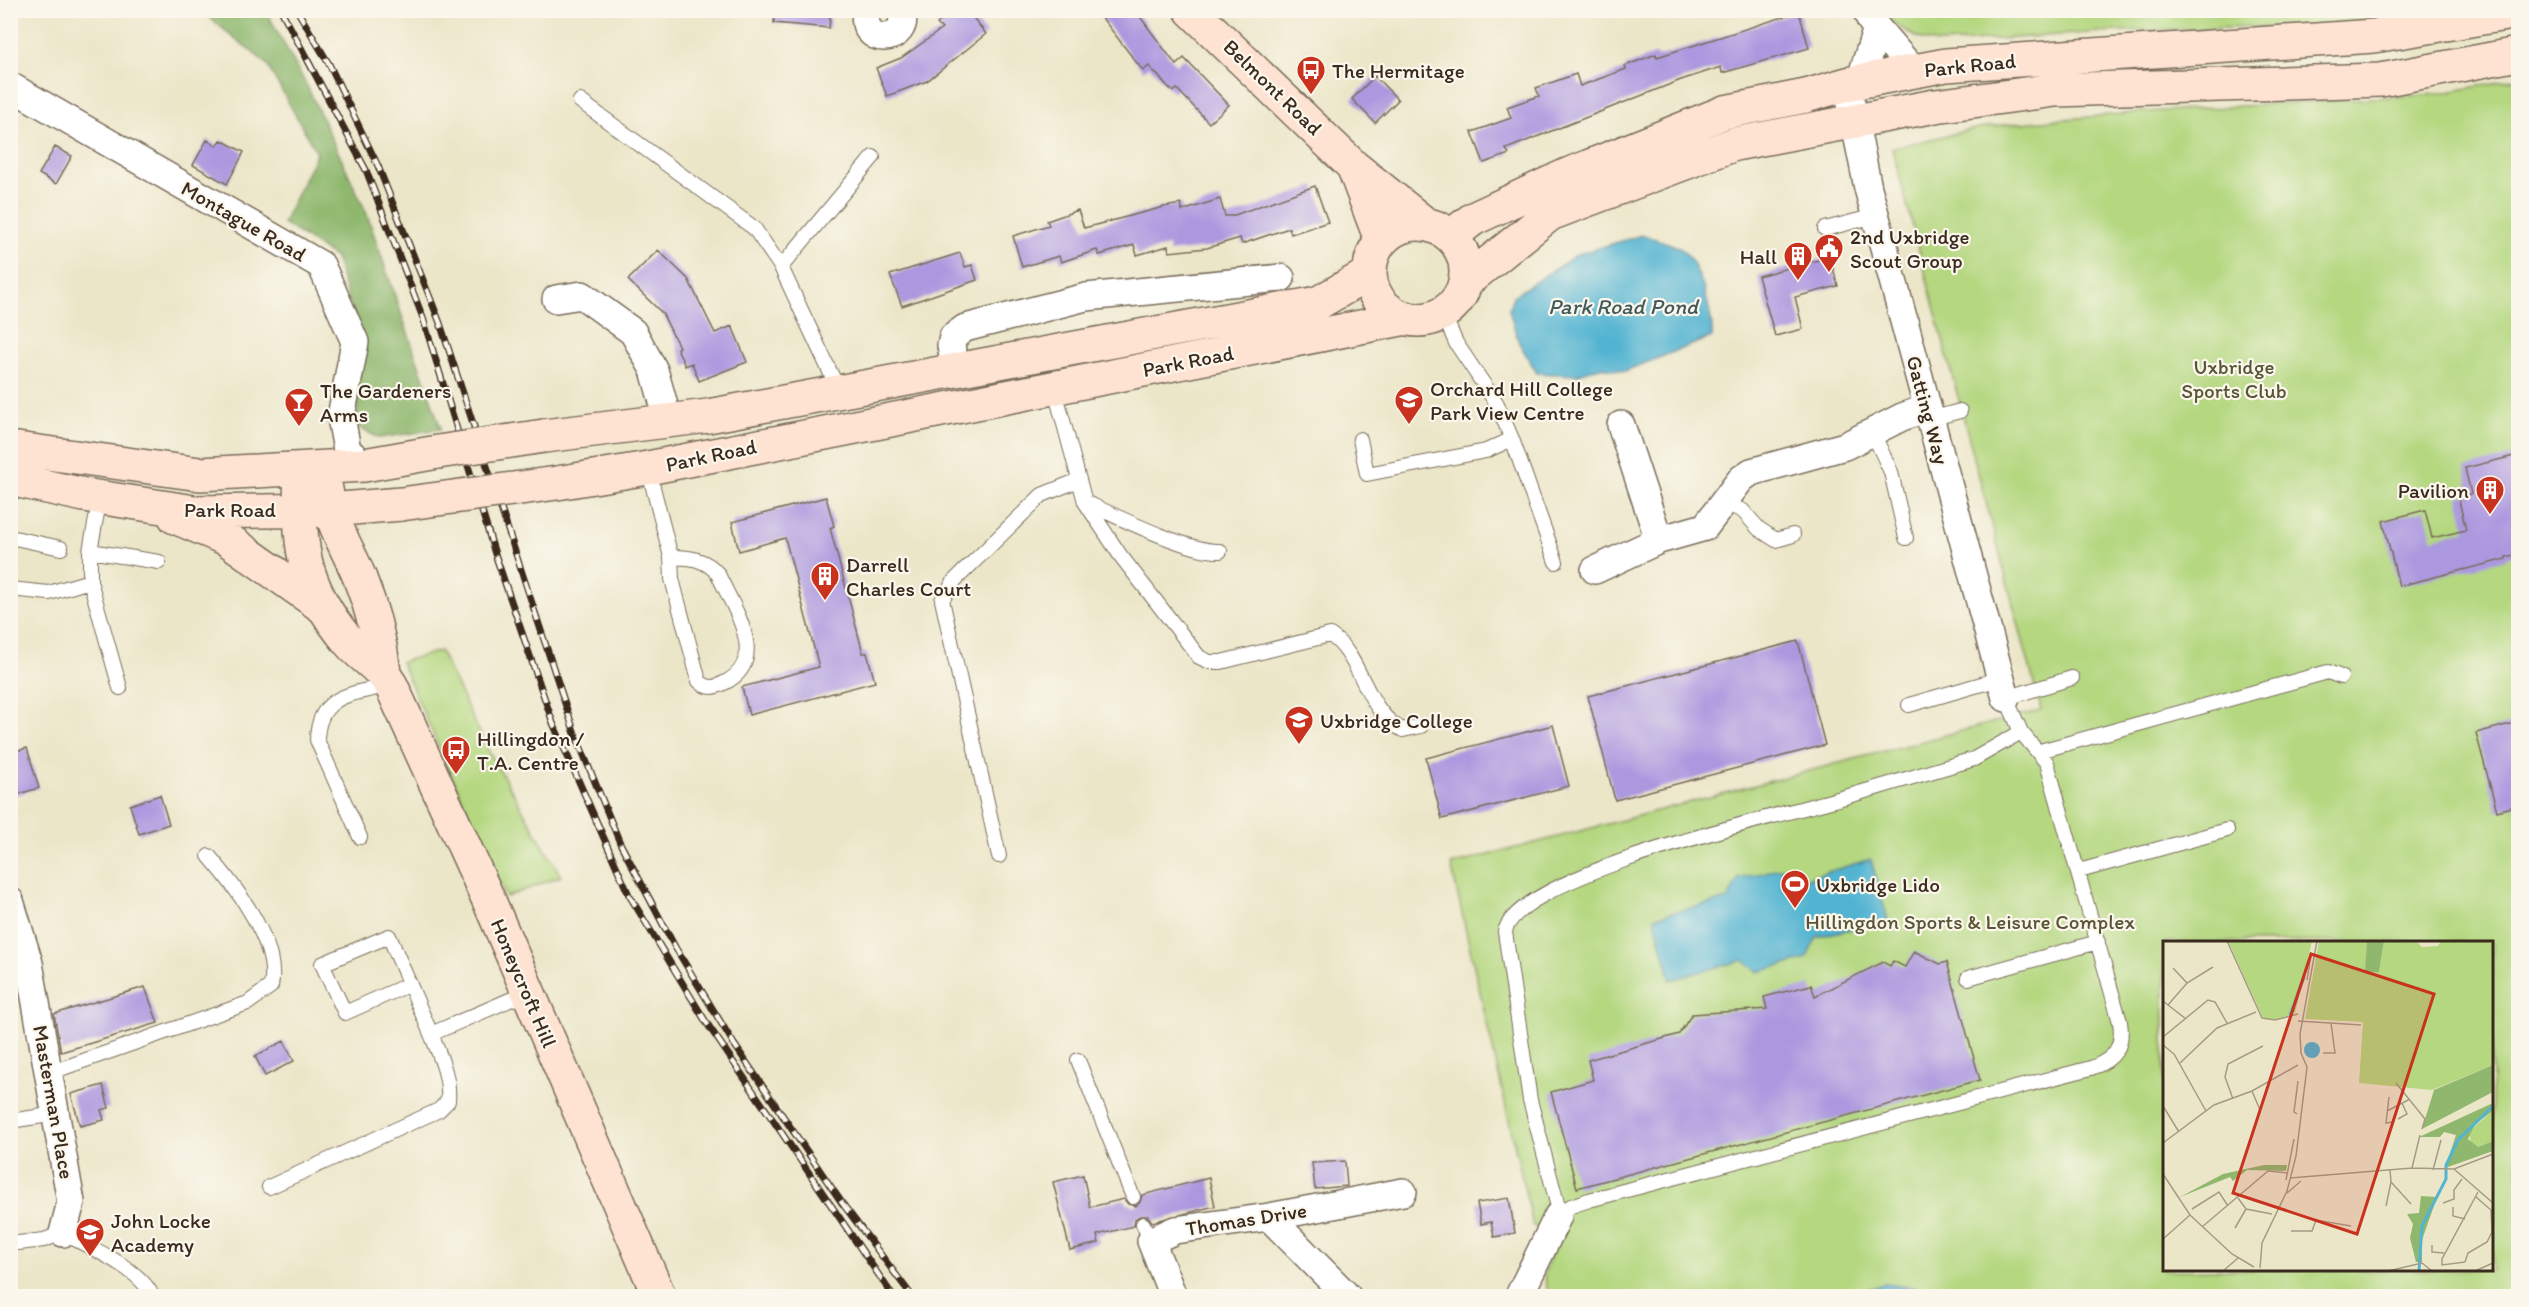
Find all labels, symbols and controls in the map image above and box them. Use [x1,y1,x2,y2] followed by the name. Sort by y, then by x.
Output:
[1219,34,1327,140] street label: Belmont Road
[1923,48,2018,82] street label: Park Road
[1295,54,1327,96] bus stop icon: The Hermitage
[1332,58,1465,83] place label: The Hermitage
[177,175,311,267] street label: Montague Road
[1850,224,1970,273] place label: 2nd Uxbridge Scout Group
[1813,232,1845,274] public building icon: 2nd Uxbridge Scout Group
[1782,240,1814,282] building icon: Hall
[1740,244,1777,269] place label: Hall
[1548,293,1700,320] water label: Park Road Pond
[1140,340,1236,382] street label: Park Road
[1901,353,1955,467] street label: Gatting Way
[2181,354,2287,403] park label: Uxbridge Sports Club
[1430,376,1613,425] place label: Orchard Hill College Park View Centre
[320,378,451,427] place label: The Gardeners Arms
[1393,384,1425,426] school or university icon: Orchard Hill College Park View Centre
[283,386,315,428] bar icon: The Gardeners Arms
[663,433,759,477] street label: Park Road
[2474,474,2506,516] building icon: Pavilion
[2398,478,2469,503] place label: Pavilion
[184,497,277,522] street label: Park Road
[846,552,971,601] place label: Darrell Charles Court
[809,560,841,602] building icon: Darrell Charles Court
[1283,704,1315,746] school or university icon: Uxbridge College
[1320,708,1473,733] place label: Uxbridge College
[477,726,584,775] place label: Hillingdon / T.A. Centre
[440,734,472,776] bus stop icon: Hillingdon / T.A. Centre
[1779,868,1811,910] sports icon: Uxbridge Lido
[1816,872,1940,897] place label: Uxbridge Lido
[1805,909,2135,934] park label: Hillingdon Sports & Leisure Complex
[486,915,562,1051] street label: Honeycroft Hill
[2163,941,2493,1271] inset map
[28,1023,80,1181] street label: Masterman Place
[1184,1197,1308,1241] street label: Thomas Drive
[111,1208,211,1257] place label: John Locke Academy
[74,1216,106,1258] school or university icon: John Locke Academy

